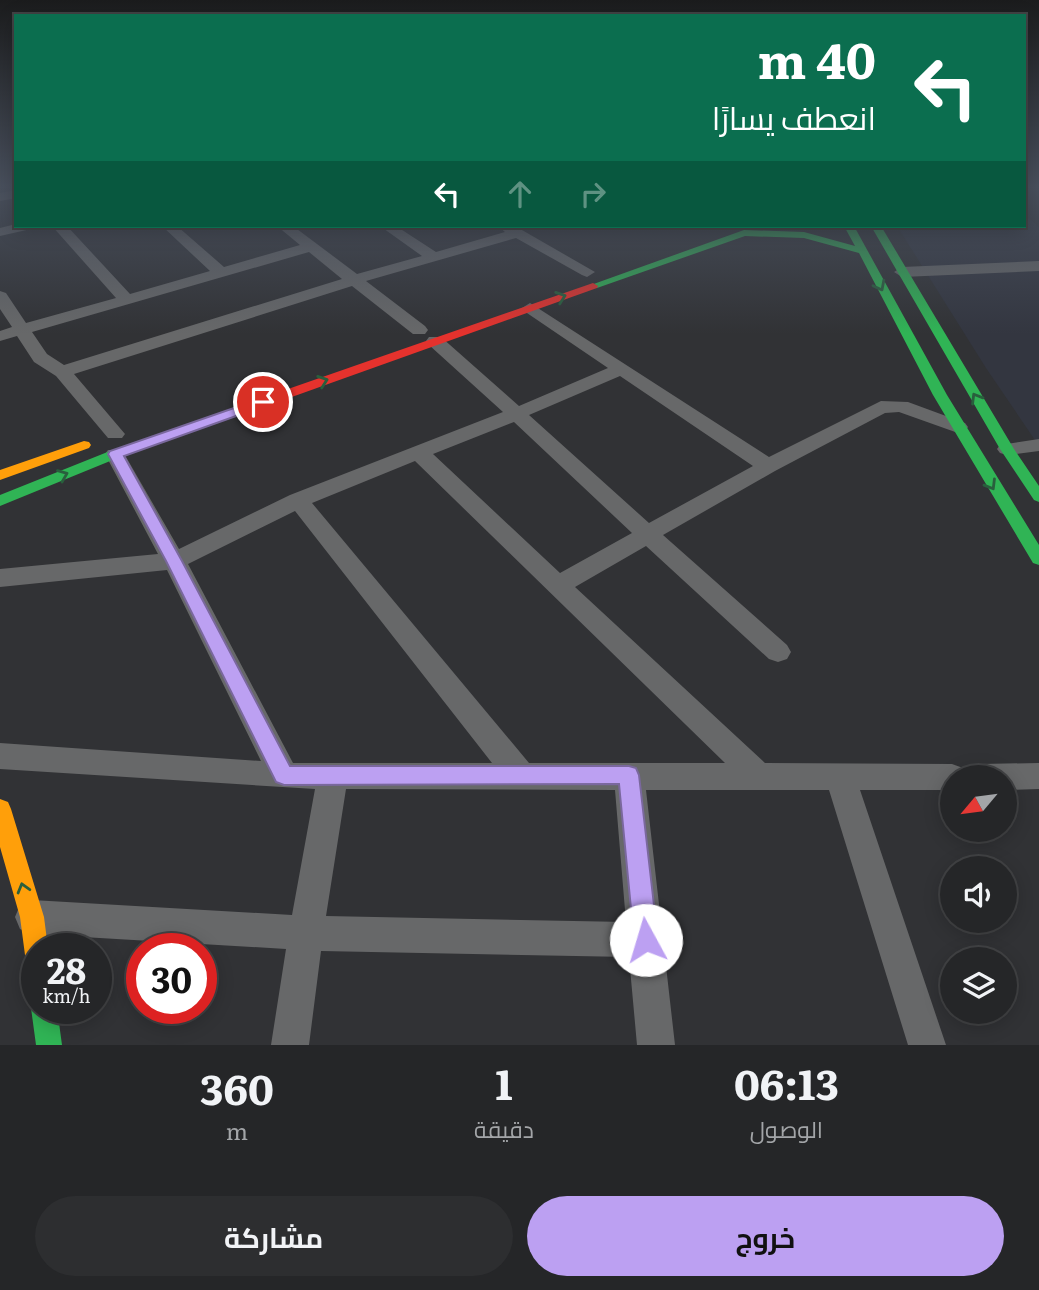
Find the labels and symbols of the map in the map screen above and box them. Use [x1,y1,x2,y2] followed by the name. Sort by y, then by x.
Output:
[872,279,886,291] one-way arrow
[554,291,566,305] one-way arrow
[233,372,293,432] pin
[316,375,329,389] one-way arrow
[971,393,984,406] one-way arrow
[57,470,69,484] one-way arrow
[983,477,996,490] one-way arrow
[940,765,1017,842] north arrow
[17,882,32,894] one-way arrow
[609,903,683,977] position arrow
[126,933,217,1024] speed limit sign: 30

